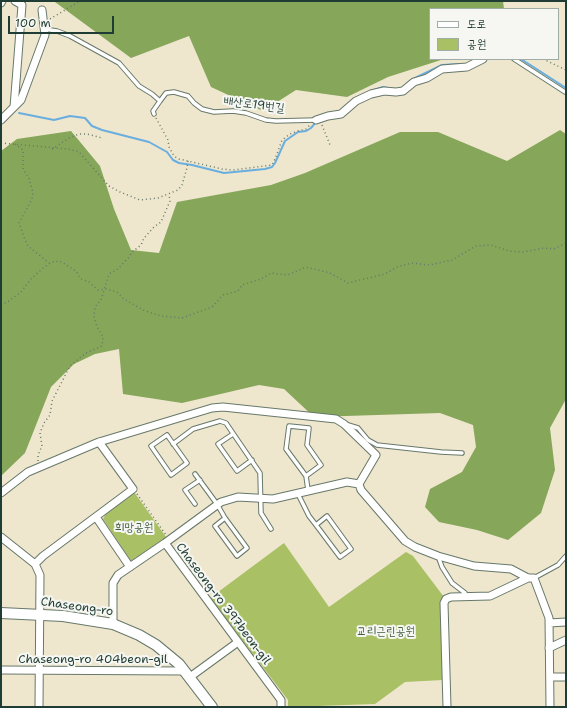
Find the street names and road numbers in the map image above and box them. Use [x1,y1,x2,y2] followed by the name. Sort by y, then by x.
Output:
[223,94,285,116] street label: 배산로19번길
[173,540,273,668] street label: Chaseong-ro 397beon-gil
[40,595,114,619] street label: Chaseong-ro
[18,653,168,667] street label: Chaseong-ro 404beon-gil

